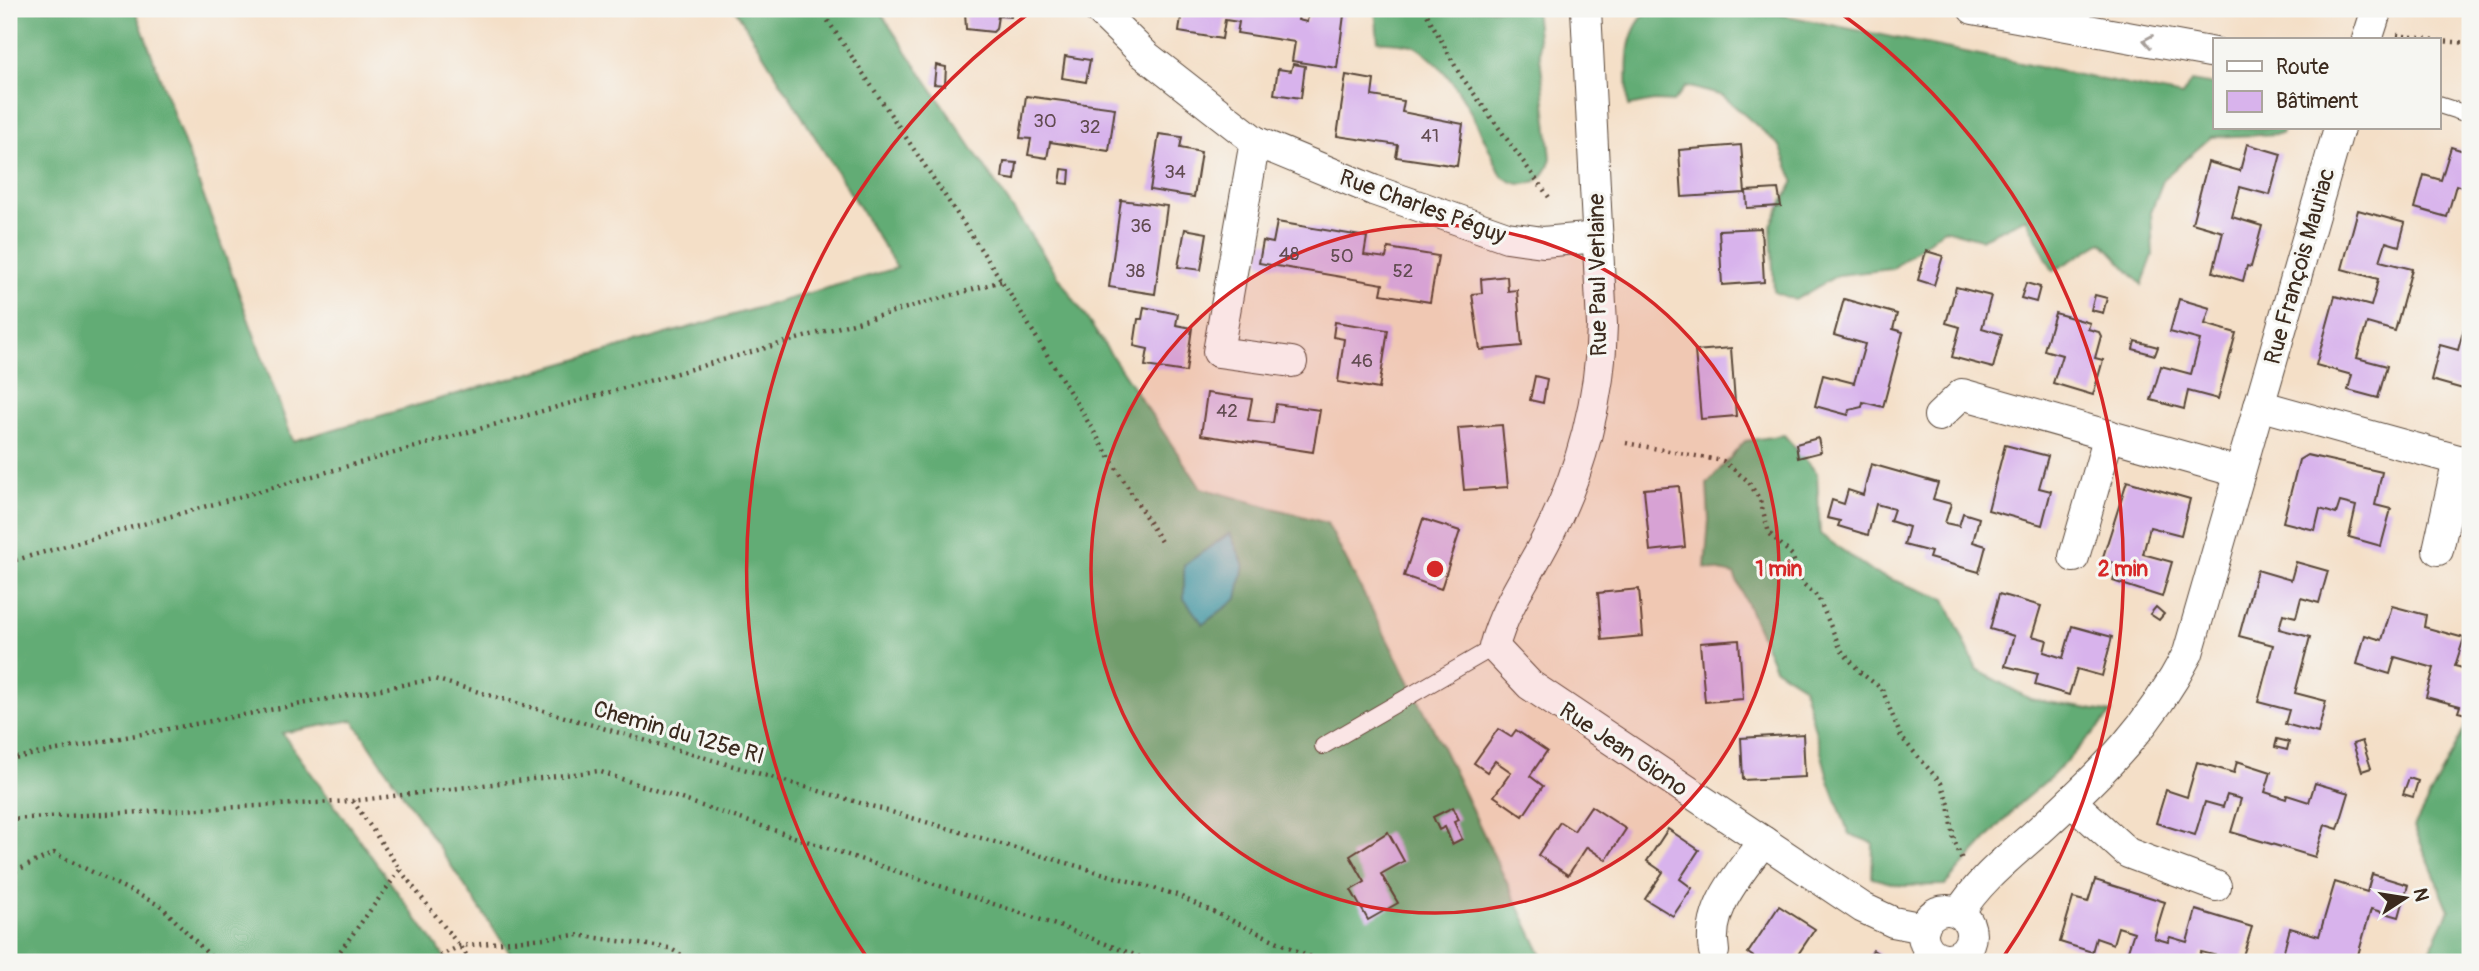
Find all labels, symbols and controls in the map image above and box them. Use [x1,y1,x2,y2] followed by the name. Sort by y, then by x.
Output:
[2142,34,2154,49] one-way arrow
[2213,38,2440,130] legend
[2276,54,2329,81] text: Route
[2276,88,2359,115] text: Bâtiment
[1033,109,1057,133] house number: 30
[1079,115,1101,139] house number: 32
[1421,124,1439,148] house number: 41
[1164,160,1186,184] house number: 34
[1336,163,1510,250] street label: Rue Charles Péguy
[2258,165,2341,368] street label: Rue François Mauriac
[1582,193,1613,357] street label: Rue Paul Verlaine
[1130,214,1152,238] house number: 36
[1279,242,1299,266] house number: 48
[1330,244,1354,268] house number: 50
[1125,259,1145,283] house number: 38
[1393,259,1413,283] house number: 52
[1351,349,1373,373] house number: 46
[1216,399,1238,423] house number: 42
[1756,556,1803,583] text: 1 min
[2098,556,2148,583] text: 2 min
[1423,557,1447,581] centre of rings
[590,694,768,771] street label: Chemin du 125e RI
[1554,696,1694,803] street label: Rue Jean Giono
[2370,862,2440,932] north arrow
[2408,886,2434,904] text: N

